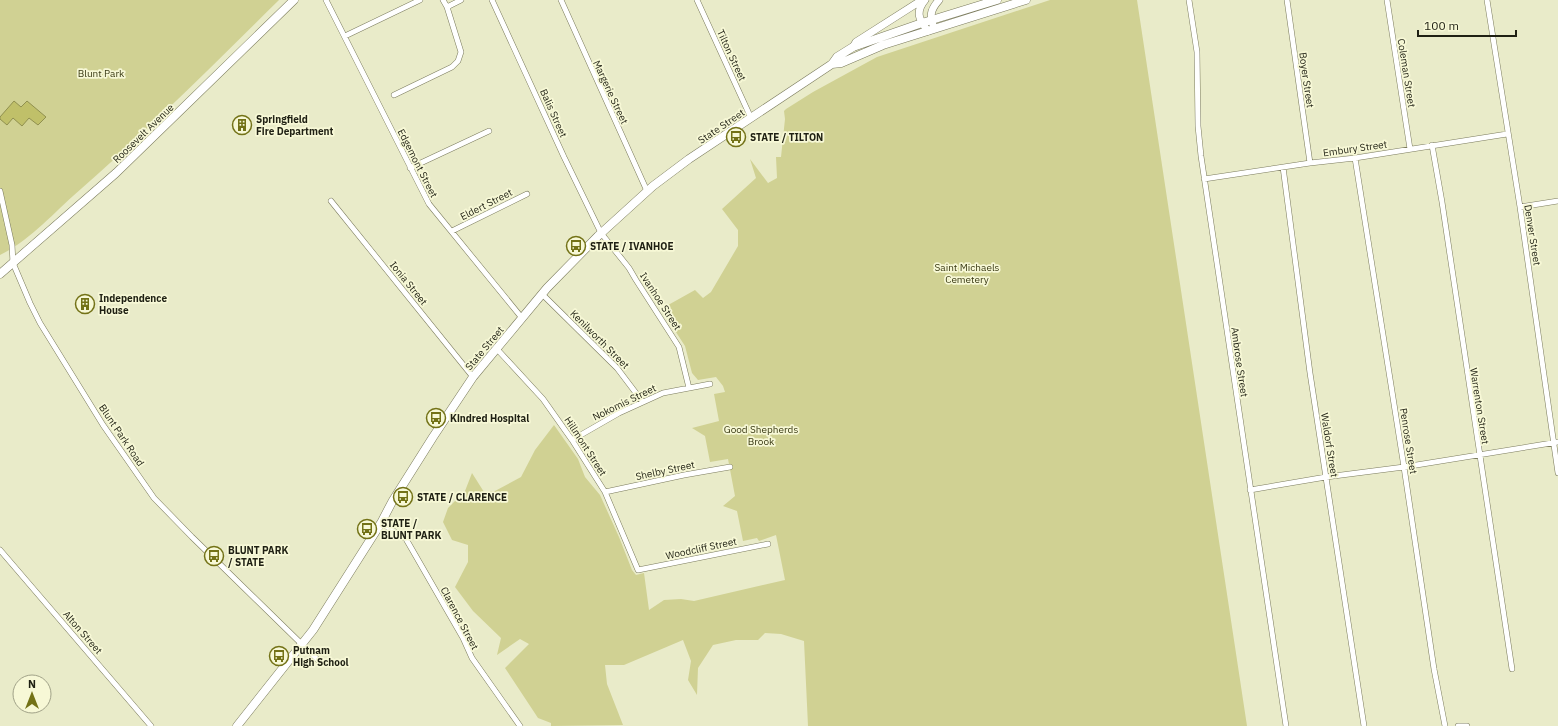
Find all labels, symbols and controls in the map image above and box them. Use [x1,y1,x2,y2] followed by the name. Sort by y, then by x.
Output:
[1418,12,1516,38] scale bar
[1424,18,1459,33] text: 100 m
[714,27,749,84] street label: Tilton Street
[1395,38,1418,109] street label: Coleman Street
[1296,51,1317,109] street label: Boyer Street
[590,58,631,127] street label: Margerie Street
[78,67,125,80] park label: Blunt Park
[537,87,570,140] street label: Balis Street
[110,101,177,166] street label: Roosevelt Avenue
[696,106,747,147] street label: State Street
[256,113,333,138] place label: Springfield Fire Department
[231,114,253,136] building icon: Springfield Fire Department
[725,126,747,148] bus stop icon: STATE / TILTON
[395,127,441,200] street label: Edgemont Street
[750,131,823,144] place label: STATE / TILTON
[1322,137,1388,159] street label: Embury Street
[458,186,515,223] street label: Eldert Street
[1521,204,1544,267] street label: Denver Street
[565,235,587,257] bus stop icon: STATE / IVANHOE
[590,240,673,253] place label: STATE / IVANHOE
[387,259,431,308] street label: Ionia Street
[935,261,1000,286] park label: Saint Michaels Cemetery
[637,270,684,333] street label: Ivanhoe Street
[99,292,167,317] place label: Independence House
[74,293,96,315] building icon: Independence House
[567,307,632,372] street label: Kenilworth Street
[462,323,507,373] street label: State Street
[1228,326,1251,398] street label: Ambrose Street
[1467,367,1492,446] street label: Warrenton Street
[590,381,659,423] street label: Nokomis Street
[96,402,147,469] street label: Blunt Park Road
[425,407,447,429] bus stop icon: Kindred Hospital
[1397,407,1420,475] street label: Penrose Street
[450,412,529,425] place label: Kindred Hospital
[1318,412,1341,479] street label: Waldorf Street
[562,414,610,479] street label: Hillmont Street
[724,423,798,448] park label: Good Shepherds Brook
[634,458,696,483] street label: Shelby Street
[392,486,414,508] bus stop icon: STATE / CLARENCE
[417,491,507,504] place label: STATE / CLARENCE
[381,517,441,542] place label: STATE / BLUNT PARK
[356,518,378,540] bus stop icon: STATE / BLUNT PARK
[664,535,738,562] street label: Woodcliff Street
[228,544,288,569] place label: BLUNT PARK / STATE
[203,545,225,567] bus stop icon: BLUNT PARK / STATE
[438,585,482,652] street label: Clarence Street
[60,608,105,657] street label: Alton Street
[293,644,349,669] place label: Putnam High School
[268,645,290,667] bus stop icon: Putnam High School
[12,674,52,714] north arrow
[28,677,36,691] text: N

